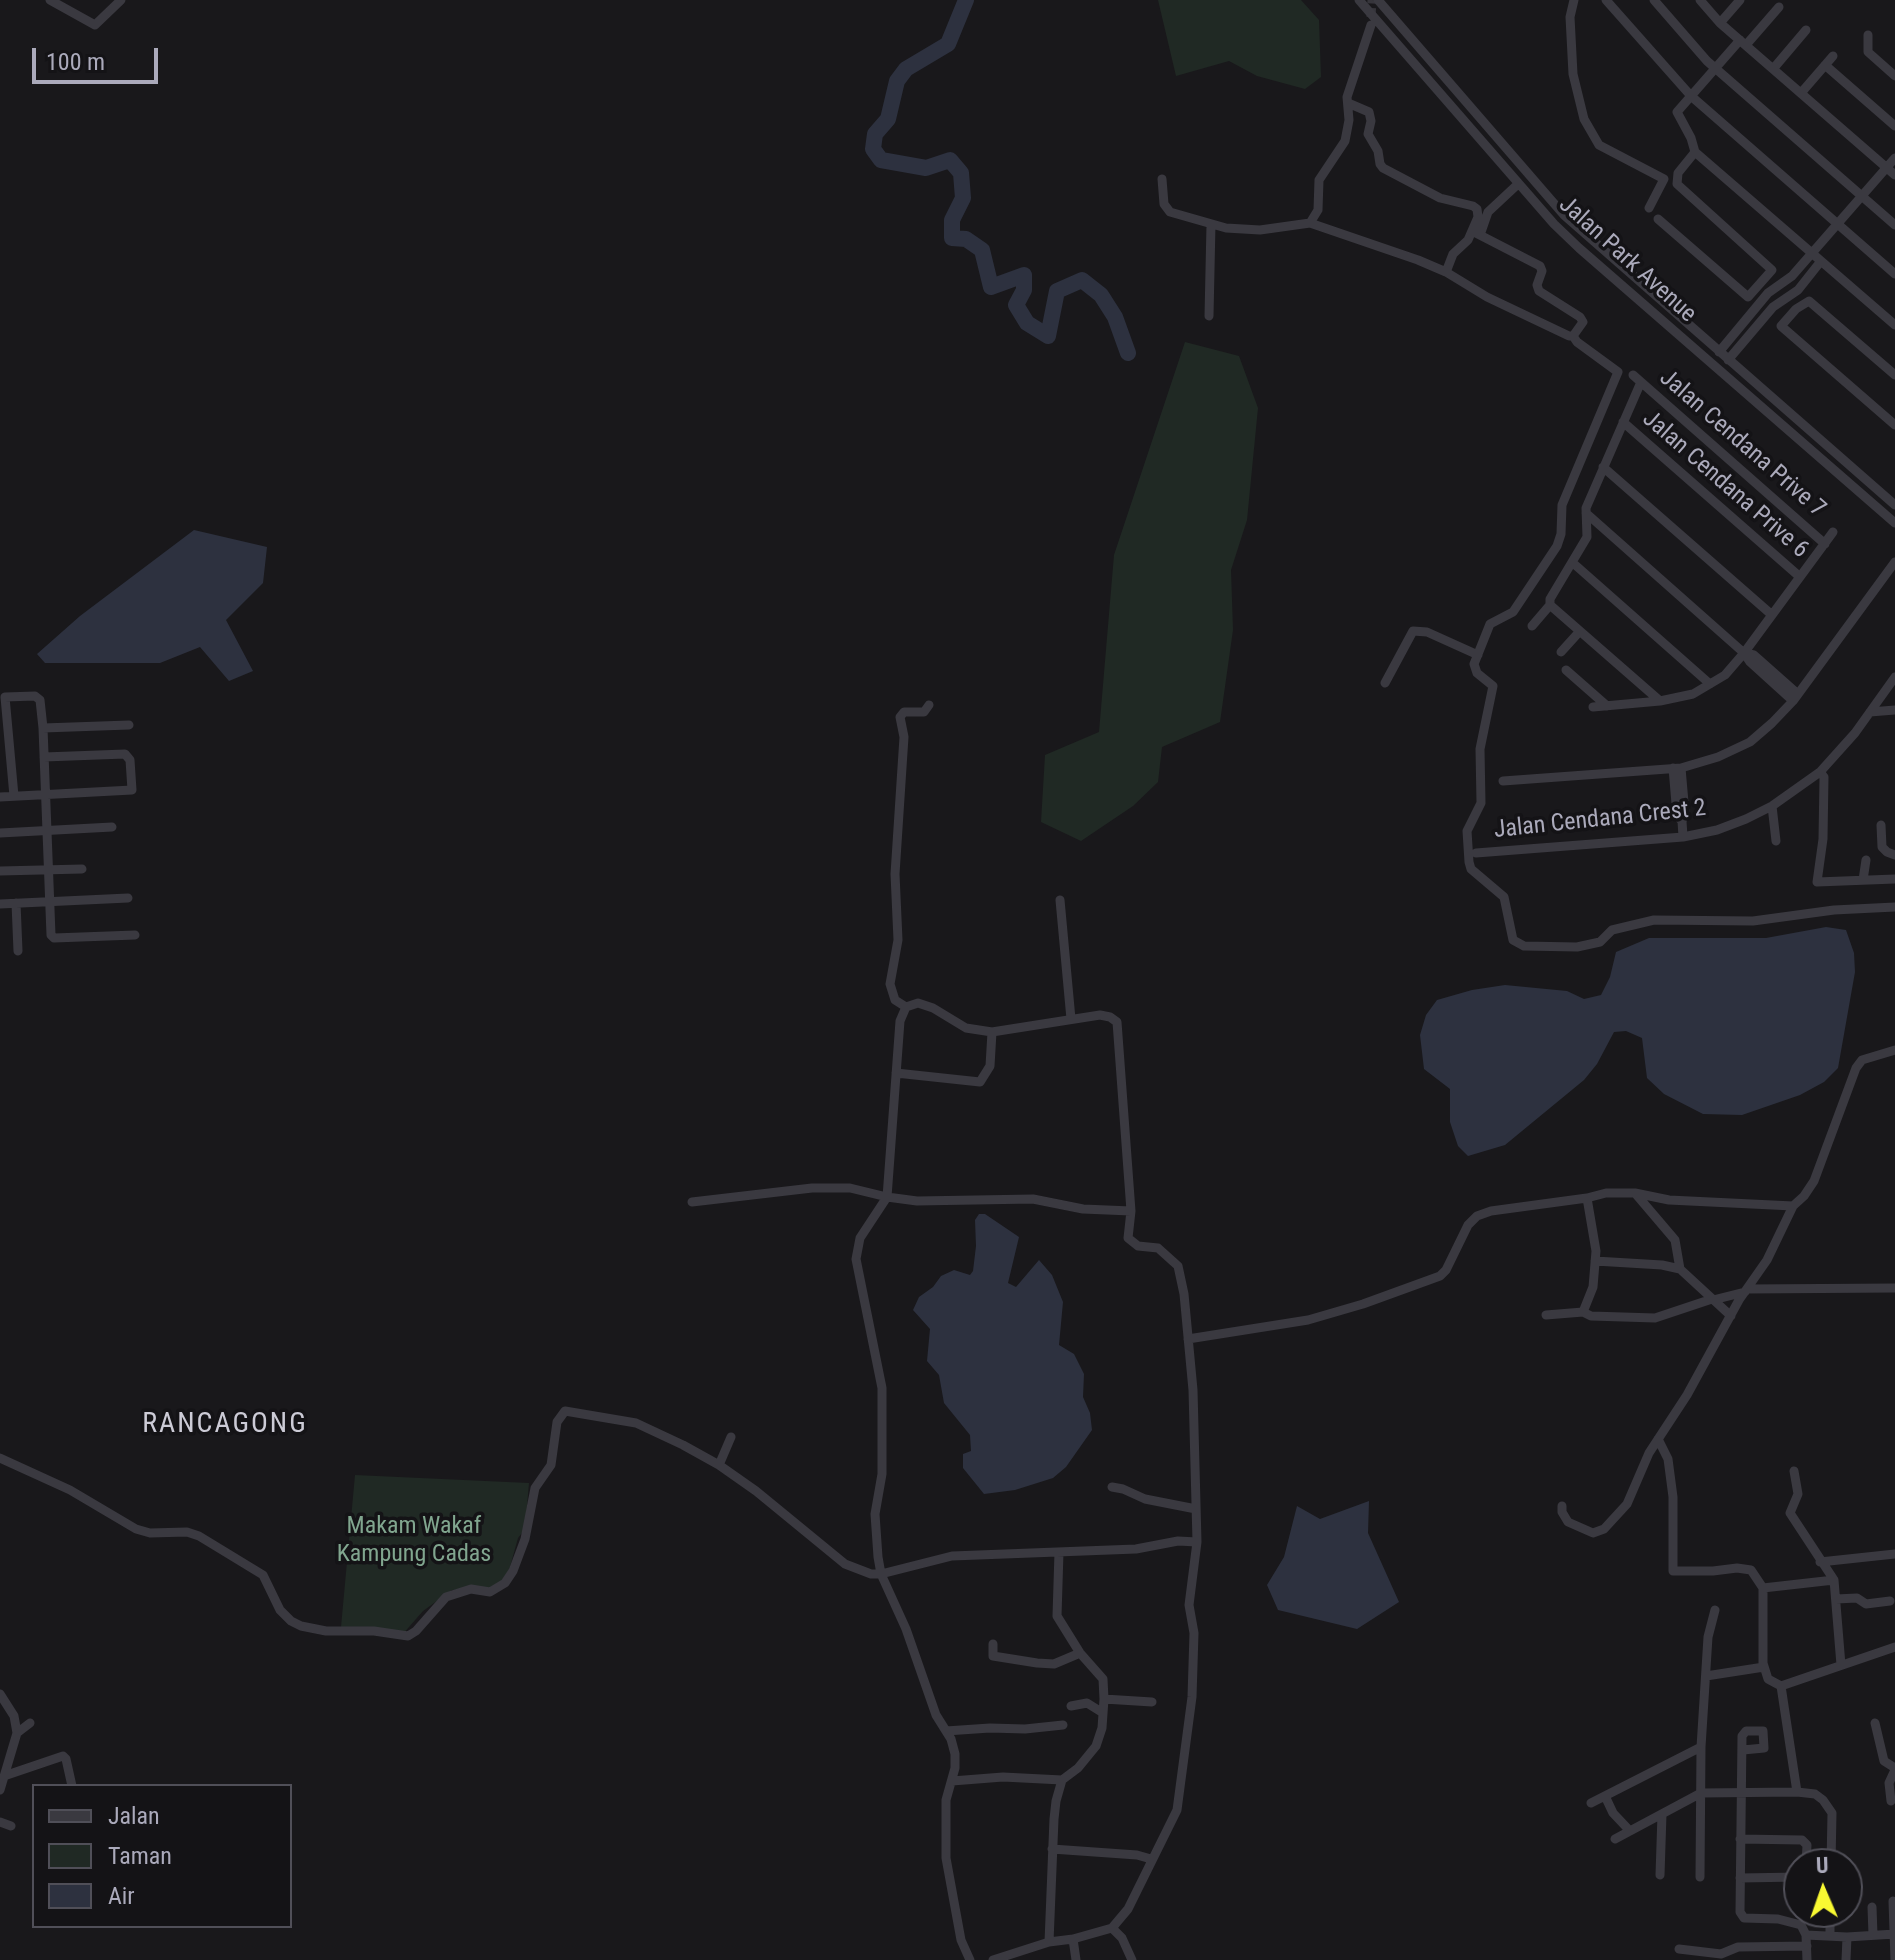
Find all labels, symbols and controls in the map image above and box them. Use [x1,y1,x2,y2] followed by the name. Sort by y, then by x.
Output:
[36,32,162,82] scale bar
[46,48,105,76] text: 100 m
[1552,191,1702,329] street label: Jalan Park Avenue
[1653,364,1831,524] street label: Jalan Cendana Prive 7
[1636,405,1814,565] street label: Jalan Cendana Prive 6
[1493,795,1707,845] street label: Jalan Cendana Crest 2
[142,1408,308,1442] district label: RANCAGONG
[337,1513,491,1569] park label: Makam Wakaf Kampung Cadas
[32,1784,292,1928] legend
[108,1802,160,1830] text: Jalan
[108,1842,172,1870] text: Taman
[1783,1848,1863,1928] north arrow
[1816,1853,1829,1878] text: U
[108,1882,135,1910] text: Air

